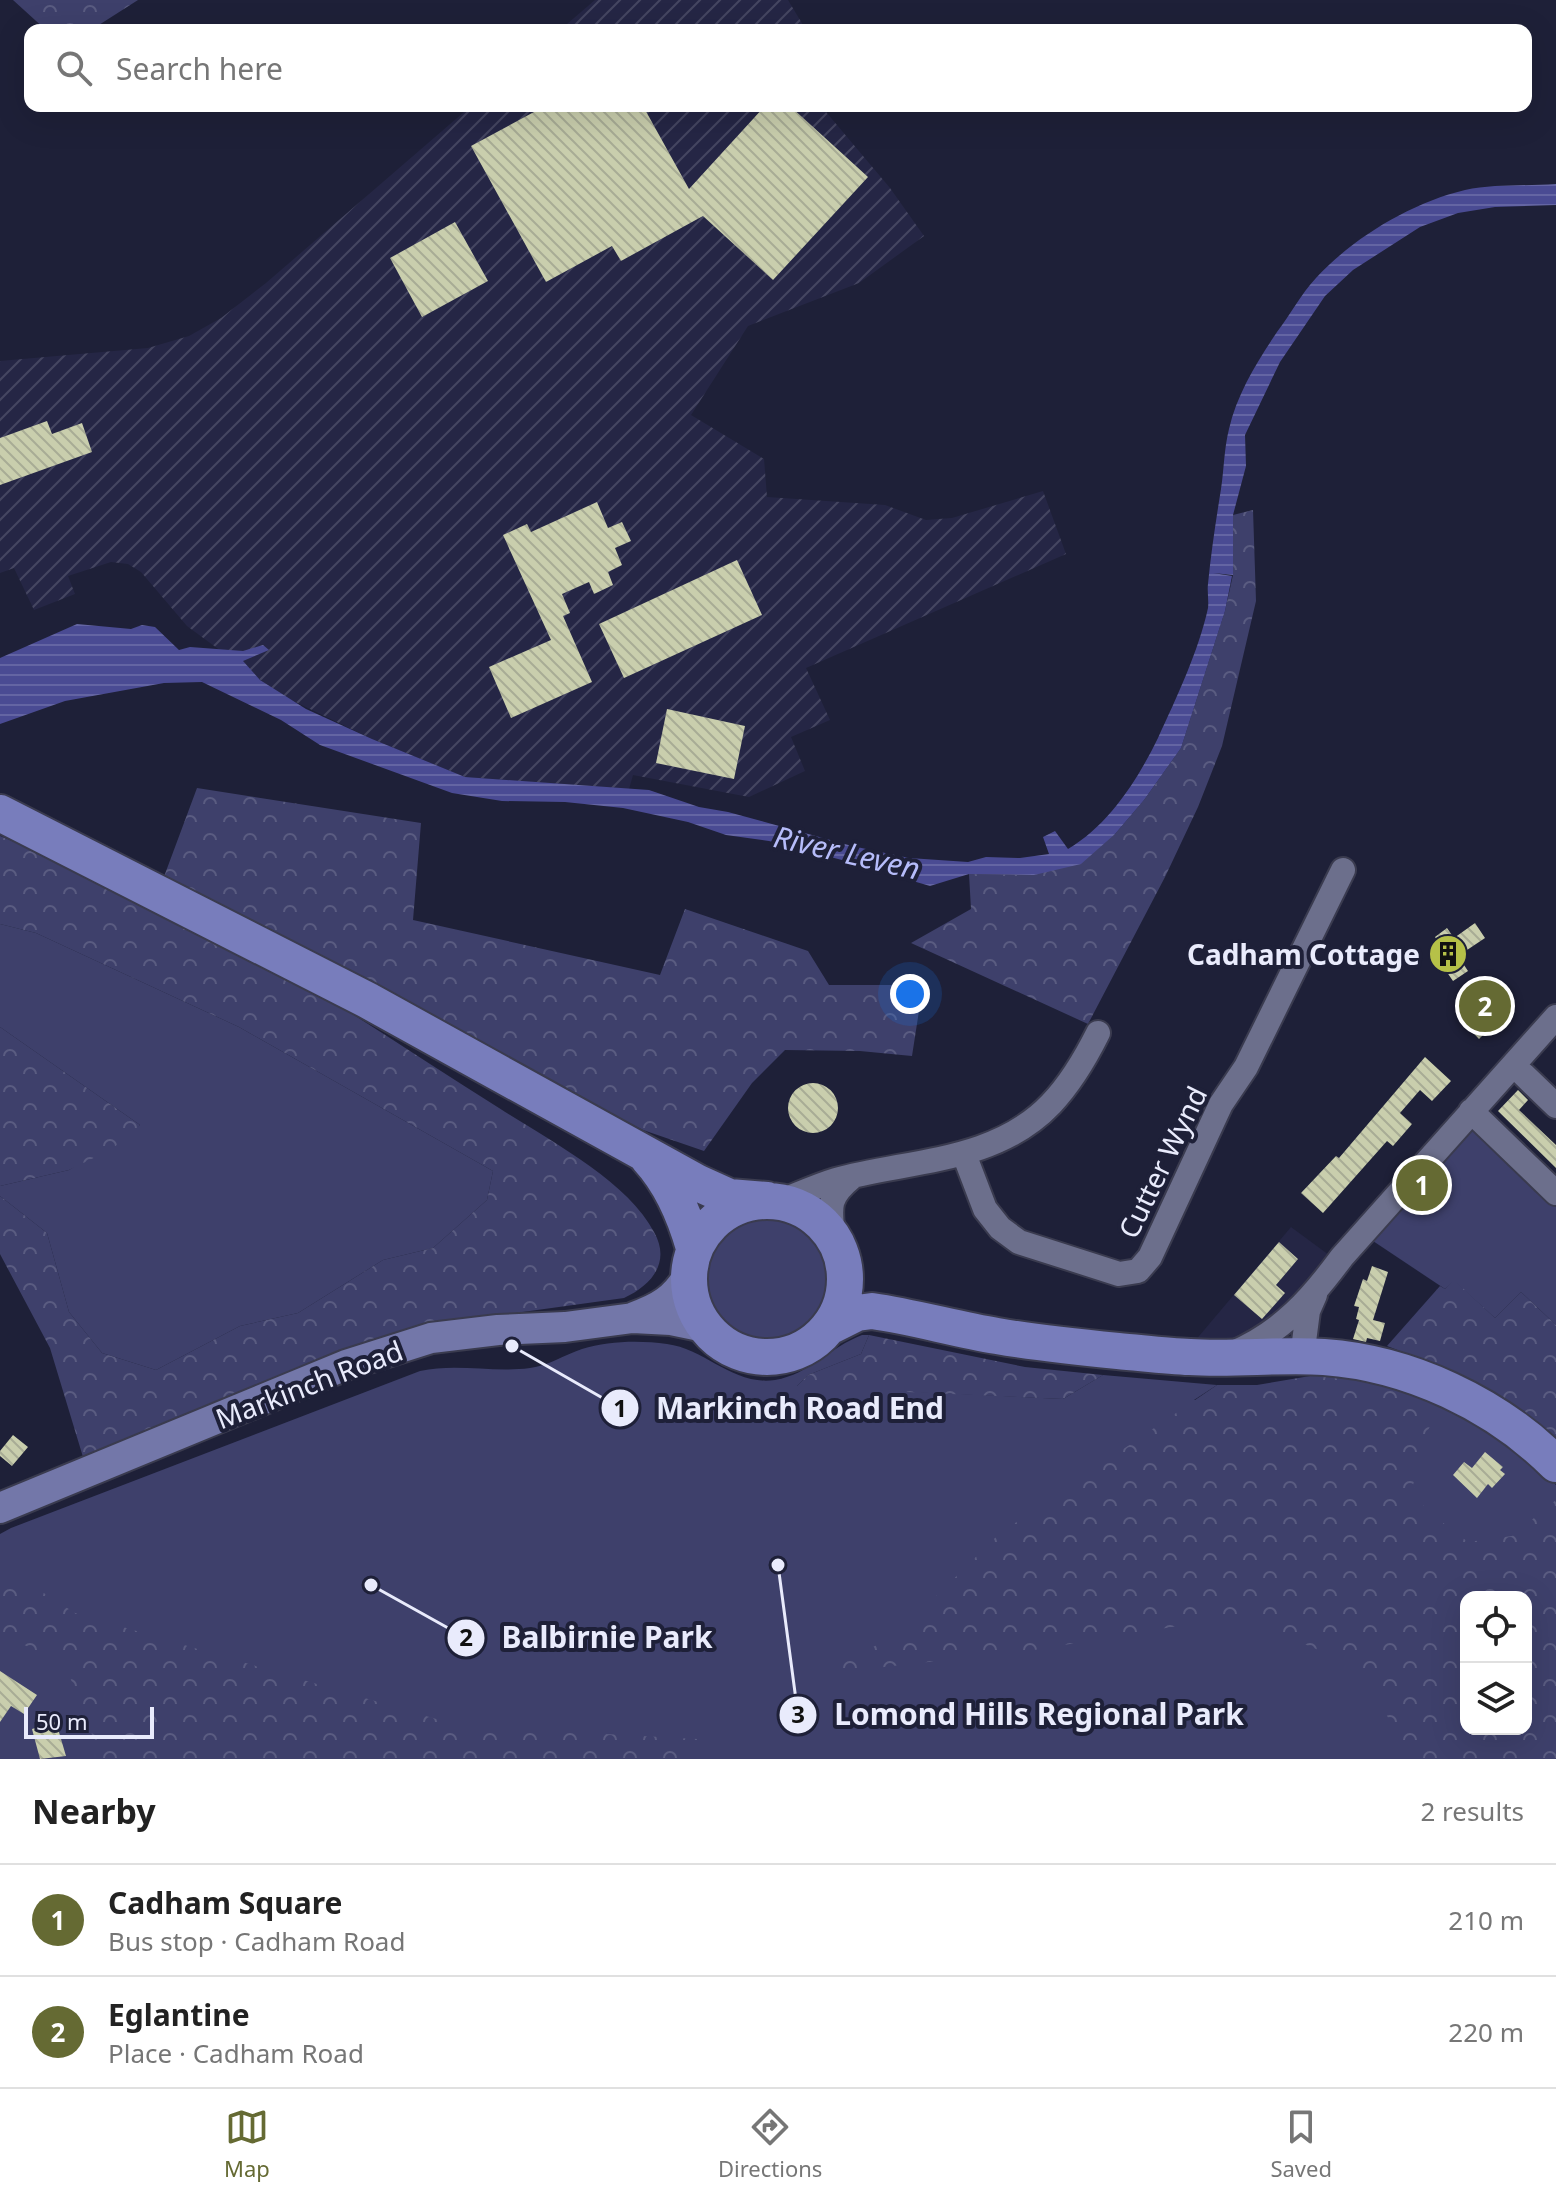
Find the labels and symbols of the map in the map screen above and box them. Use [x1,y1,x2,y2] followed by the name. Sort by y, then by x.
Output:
[770,815,924,889] water label: River Leven
[1427,933,1469,975] building icon: Cadham Cottage
[1187,935,1420,973] place label: Cadham Cottage
[890,974,930,1014] your location
[1459,976,1511,1036] pin: 2
[1109,1080,1215,1244] street label: Cutter Wynd
[1396,1155,1448,1215] pin: 1
[210,1331,408,1437] street label: Markinch Road
[600,1381,960,1435] callout: Markinch Road End
[656,1387,944,1428] text: Markinch Road End
[613,1391,627,1424] text: 1
[446,1611,729,1665] callout: Balbirnie Park
[502,1616,713,1657] text: Balbirnie Park
[459,1620,473,1653] text: 2
[778,1688,1260,1742] callout: Lomond Hills Regional Park
[834,1693,1244,1734] text: Lomond Hills Regional Park
[791,1697,805,1730] text: 3
[24,1703,154,1739] scale bar

